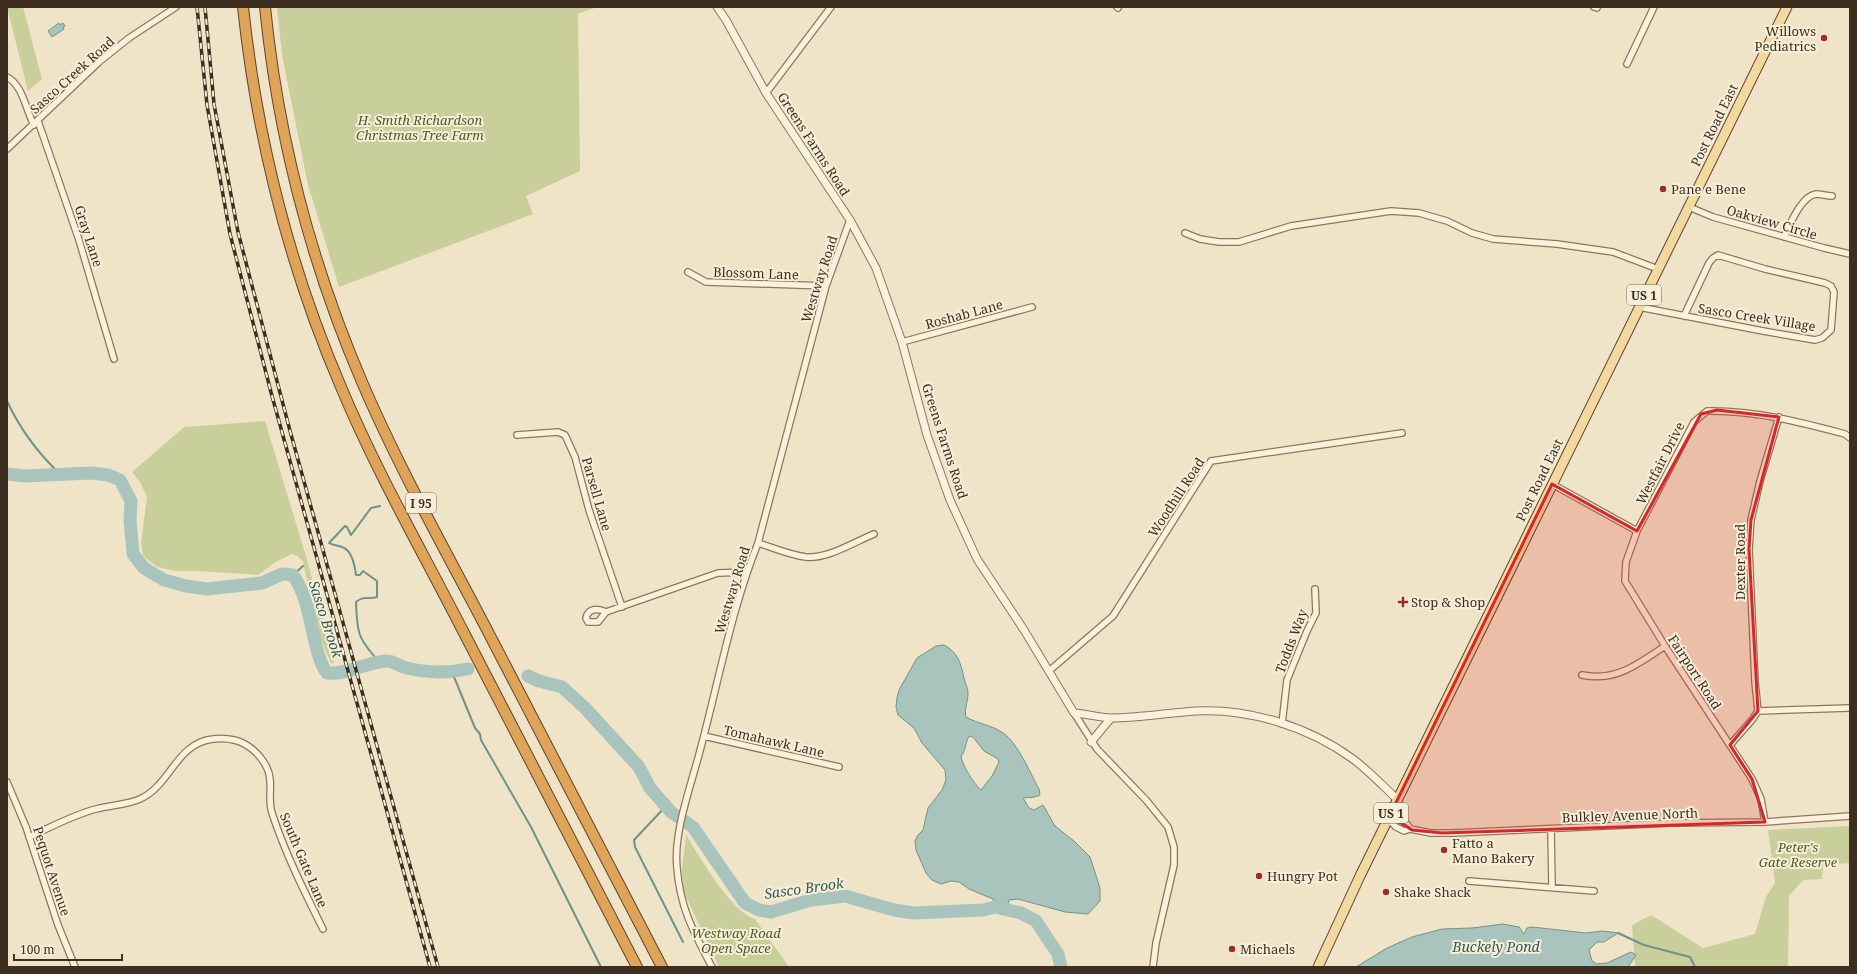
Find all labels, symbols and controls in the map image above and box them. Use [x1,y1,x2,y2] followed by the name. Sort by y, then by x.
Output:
[1755,22,1816,55] place label: Willows Pediatrics
[26,32,118,118] street label: Sasco Creek Road
[1819,33,1829,43] marker: Willows Pediatrics
[1686,80,1742,169] street label: Post Road East
[774,89,854,199] street label: Greens Farms Road
[356,111,484,144] park label: H. Smith Richardson Christmas Tree Farm
[1671,180,1746,198] place label: Pane e Bene
[1658,184,1668,194] marker: Pane e Bene
[1725,200,1819,244] street label: Oakview Circle
[71,203,107,269] street label: Gray Lane
[796,233,842,325] street label: Westway Road
[713,263,799,283] street label: Blossom Lane
[1627,285,1661,305] road number: US 1
[923,295,1005,333] street label: Roshab Lane
[1697,299,1817,335] street label: Sasco Creek Village
[918,381,972,501] street label: Greens Farms Road
[1631,419,1689,507] street label: Westfair Drive
[1511,435,1567,524] street label: Post Road East
[1144,454,1208,540] street label: Woodhill Road
[578,455,616,533] street label: Parsell Lane
[406,493,436,513] road number: I 95
[1731,524,1749,600] street label: Dexter Road
[710,544,754,636] street label: Westway Road
[305,578,348,661] water label: Sasco Brook
[1411,593,1485,611] place label: Stop & Shop
[1398,597,1408,607] marker: Stop & Shop
[1271,606,1312,676] street label: Todds Way
[1664,631,1726,713] street label: Fairport Road
[722,721,826,761] street label: Tomahawk Lane
[1374,803,1408,823] road number: US 1
[1562,804,1698,826] street label: Bulkley Avenue North
[276,810,332,910] street label: South Gate Lane
[29,824,75,918] street label: Pequot Avenue
[1452,834,1535,867] place label: Fatto a Mano Bakery
[1759,838,1838,871] park label: Peter's Gate Reserve
[1439,845,1449,855] marker: Fatto a Mano Bakery
[1267,867,1338,885] place label: Hungry Pot
[1254,871,1264,881] marker: Hungry Pot
[763,873,846,903] water label: Sasco Brook
[1394,883,1471,901] place label: Shake Shack
[1381,887,1391,897] marker: Shake Shack
[691,924,781,957] park label: Westway Road Open Space
[14,936,122,962] scale bar
[1451,937,1541,956] water label: Buckely Pond
[1240,940,1295,958] place label: Michaels
[20,941,55,958] text: 100 m
[1227,944,1237,954] marker: Michaels

